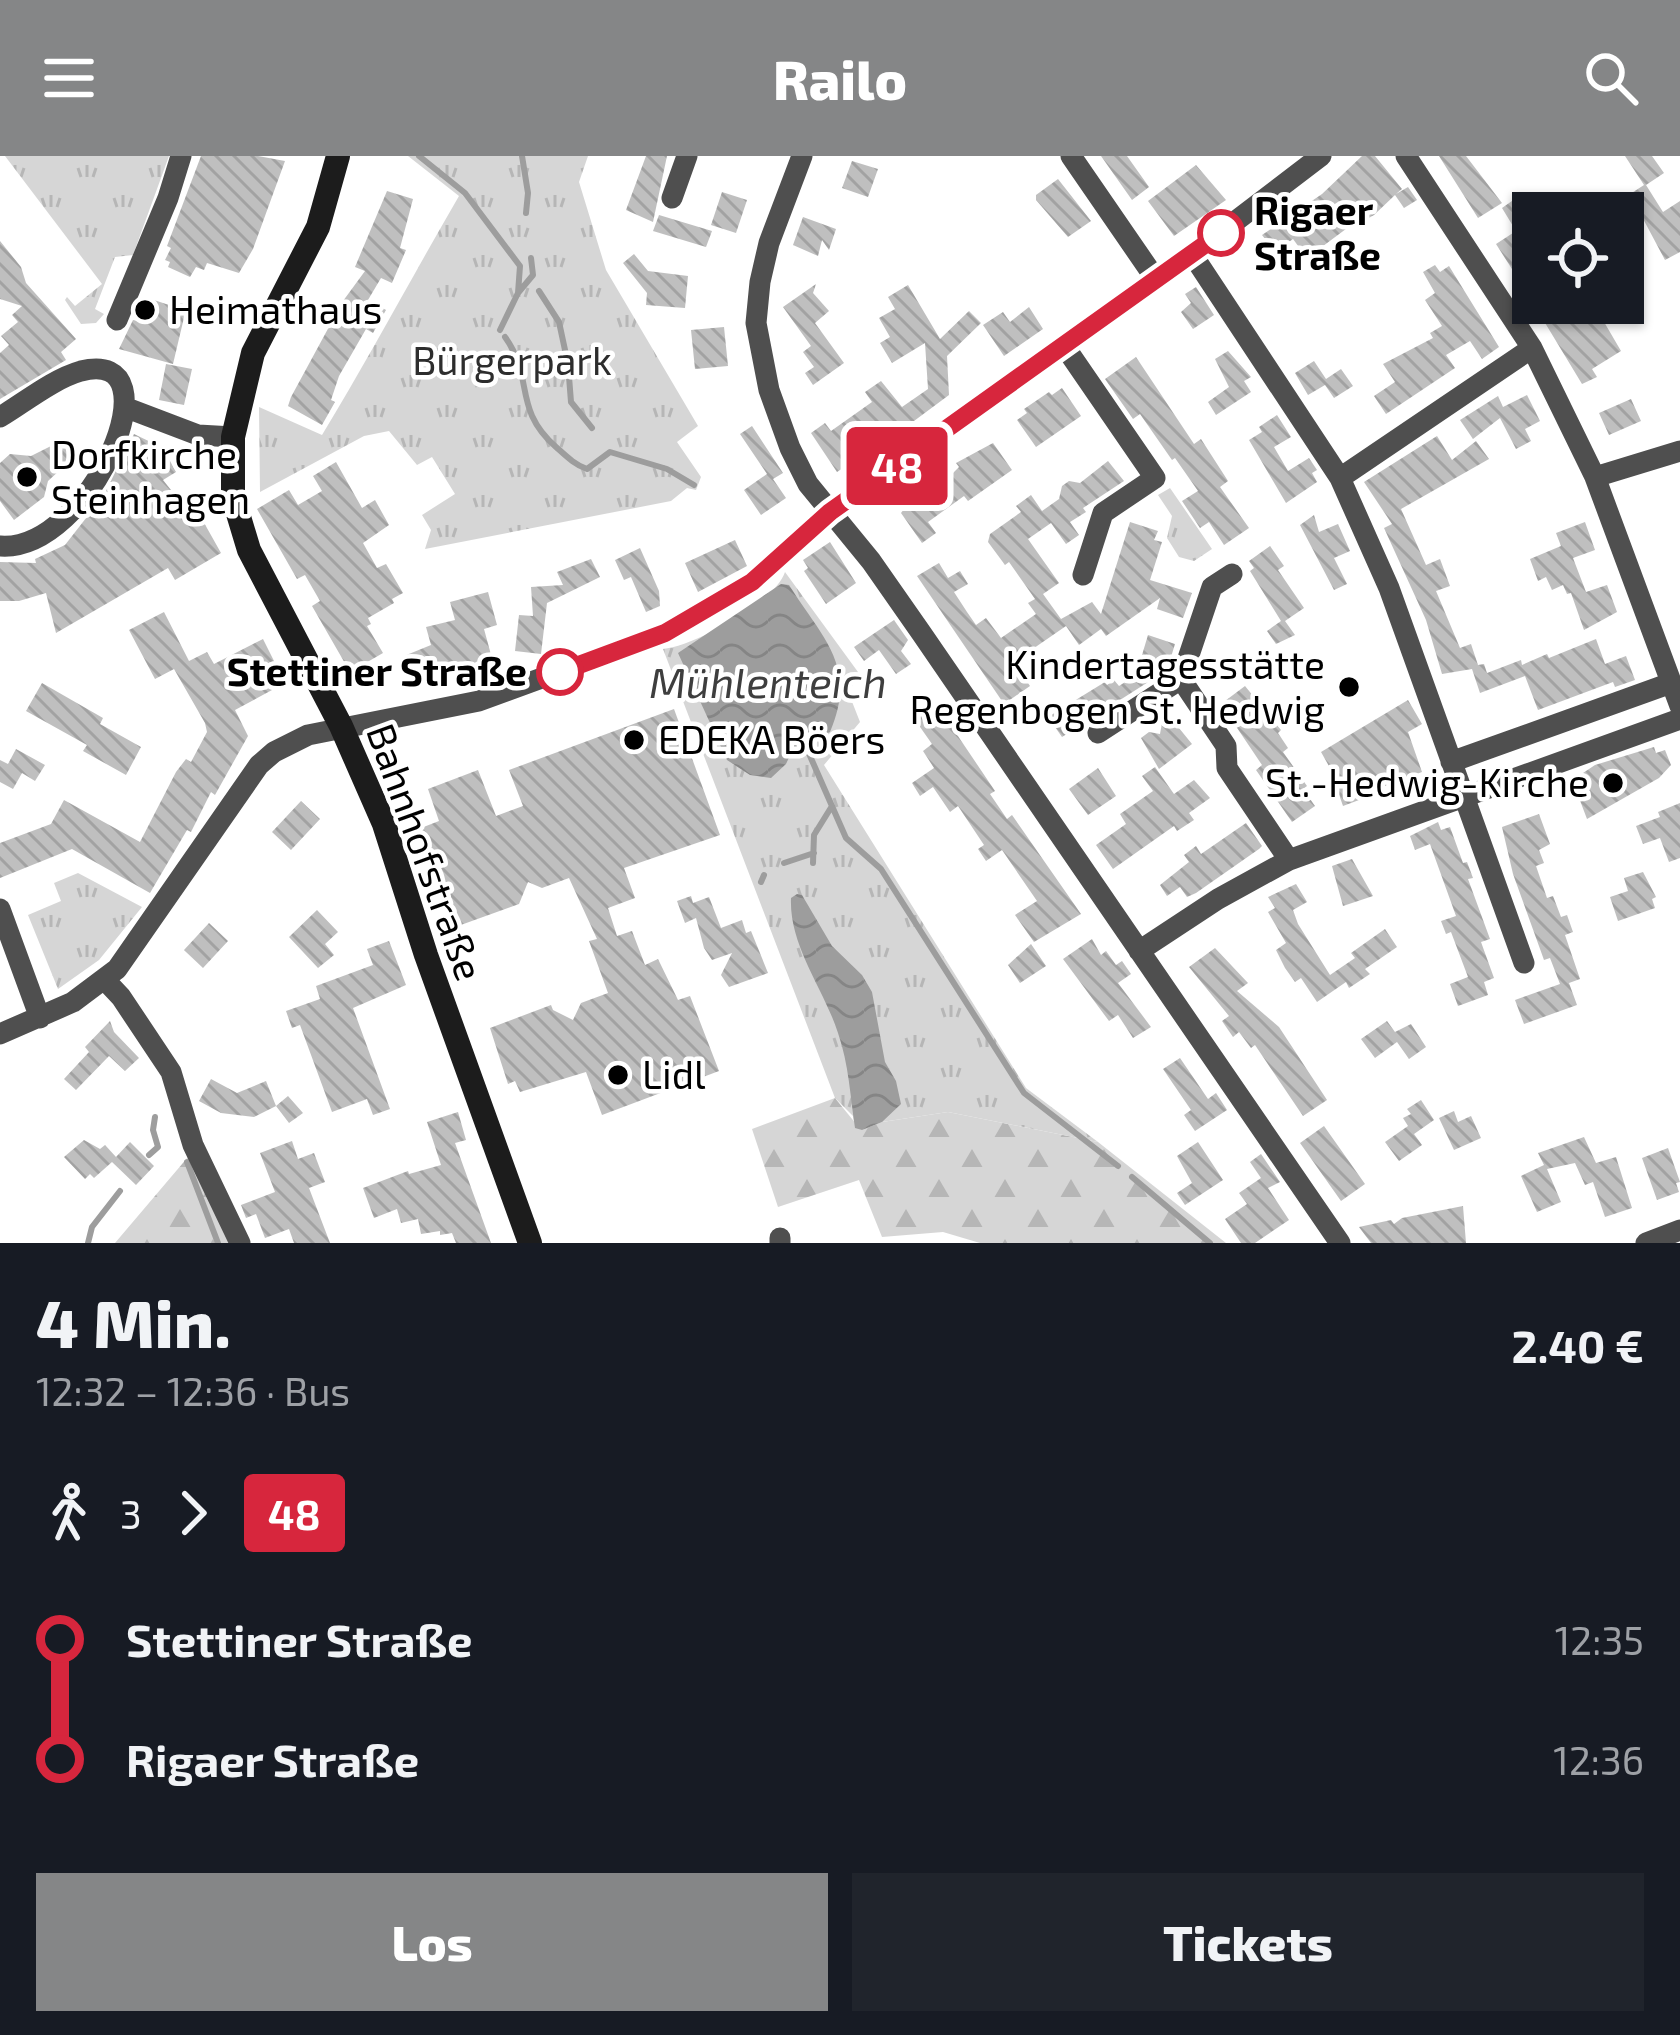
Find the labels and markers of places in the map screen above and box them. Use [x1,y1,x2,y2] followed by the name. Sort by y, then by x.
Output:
[1254,186,1381,278] place label: Rigaer Straße
[1199,211,1243,255] marker: Rigaer Straße
[169,285,382,332] place label: Heimathaus
[132,297,158,323] marker: Heimathaus
[51,430,250,522] place label: Dorfkirche Steinhagen
[14,464,40,490] marker: Dorfkirche Steinhagen
[910,640,1325,732] place label: Kindertagesstätte Regenbogen St. Hedwig
[227,647,527,694] place label: Stettiner Straße
[538,650,582,694] marker: Stettiner Straße
[1336,674,1362,700] marker: Kindertagesstätte Regenbogen St. Hedwig
[658,715,885,762] place label: EDEKA Böers
[621,727,647,753] marker: EDEKA Böers
[1265,758,1589,805] place label: St.-Hedwig-Kirche
[1600,770,1626,796] marker: St.-Hedwig-Kirche
[642,1050,706,1097] place label: Lidl
[605,1062,631,1088] marker: Lidl

